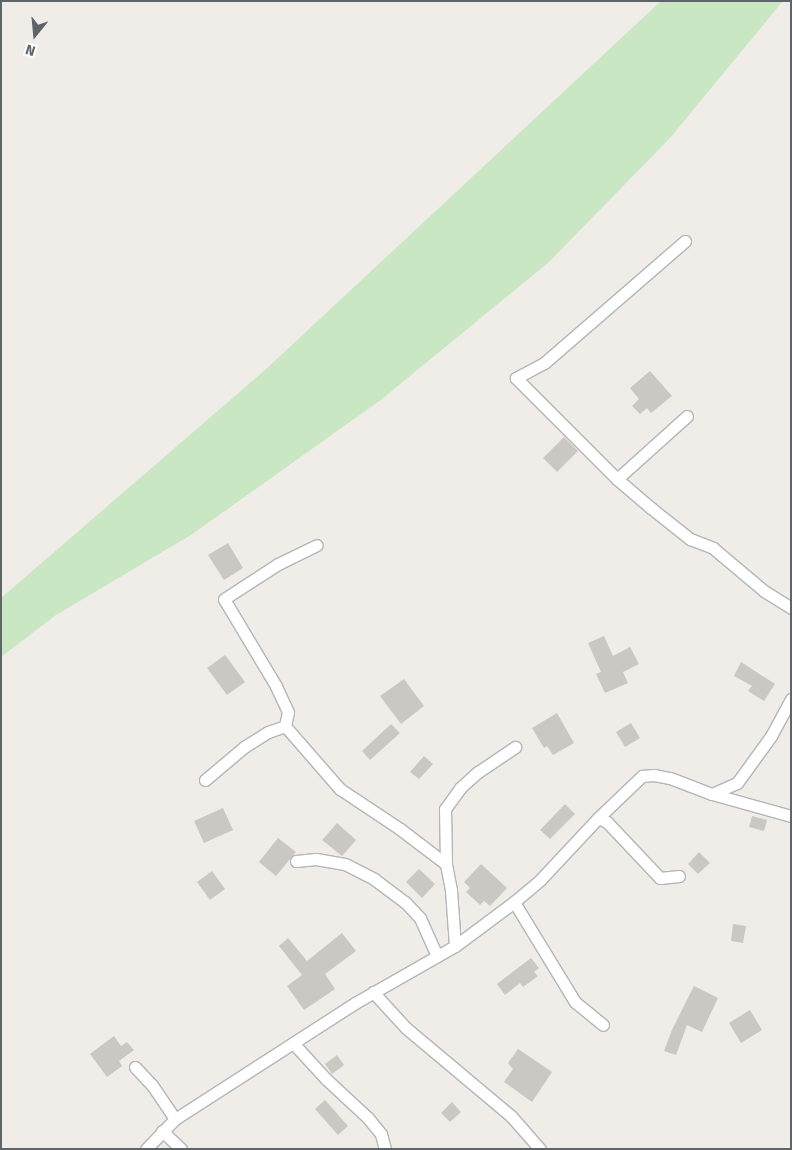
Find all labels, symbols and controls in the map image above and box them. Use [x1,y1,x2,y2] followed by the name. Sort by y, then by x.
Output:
[10,10,60,60] north arrow
[24,40,37,59] text: N

